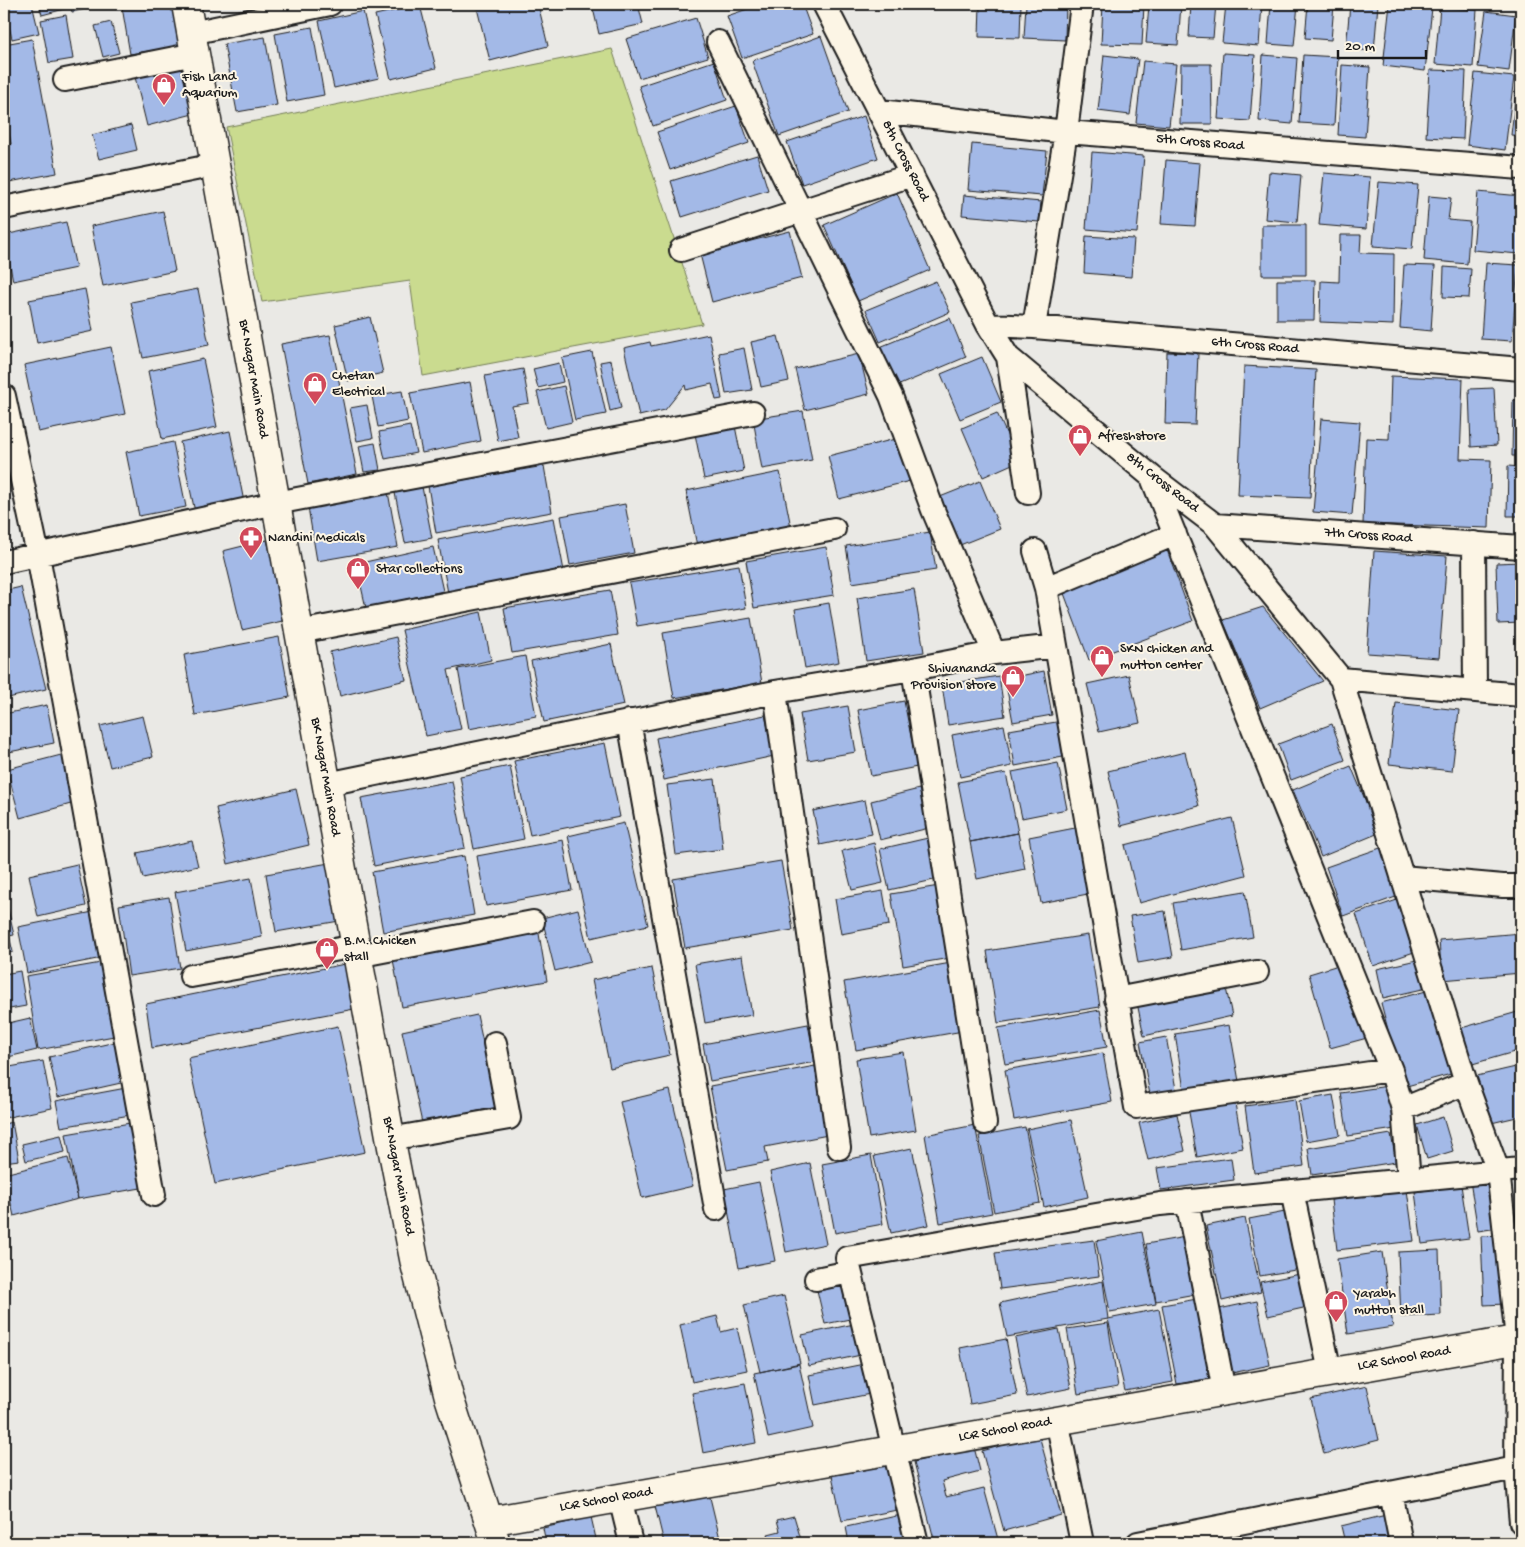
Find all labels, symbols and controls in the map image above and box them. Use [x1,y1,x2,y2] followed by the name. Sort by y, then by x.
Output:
[1338,28,1425,60] scale bar
[1345,38,1375,56] text: 20 m
[181,69,238,102] place label: Fish Land Aquarium
[151,72,177,106] shop icon: Fish Land Aquarium
[877,118,933,206] street label: 8th Cross Road
[1155,131,1246,155] street label: 5th Cross Road
[234,317,272,441] street label: BK Nagar Main Road
[1211,334,1301,358] street label: 6th Cross Road
[332,368,385,401] place label: Chetan Electrical
[302,371,328,405] shop icon: Chetan Electrical
[1067,423,1093,457] shop icon: Afreshstore
[1098,428,1166,445] place label: Afreshstore
[1122,449,1203,518] street label: 8th Cross Road
[1323,524,1414,548] street label: 7th Cross Road
[238,525,264,559] pharmacy icon: Nandini Medicals
[268,530,366,547] place label: Nandini Medicals
[345,556,371,590] shop icon: Star collections
[376,561,463,578] place label: Star collections
[1120,641,1215,674] place label: SKN chicken and mutton center
[1089,644,1115,678] shop icon: SKN chicken and mutton center
[910,661,997,694] place label: Shivananda Provision store
[1000,664,1026,698] shop icon: Shivananda Provision store
[306,715,344,839] street label: BK Nagar Main Road
[343,933,416,966] place label: B.M. Chicken stall
[314,936,340,970] shop icon: B.M. Chicken stall
[378,1114,418,1238] street label: BK Nagar Main Road
[1352,1286,1424,1319] place label: Yarabh mutton stall
[1323,1289,1349,1323] shop icon: Yarabh mutton stall
[1356,1342,1453,1376] street label: LCR School Road
[957,1413,1054,1447] street label: LCR School Road
[558,1483,655,1517] street label: LCR School Road

